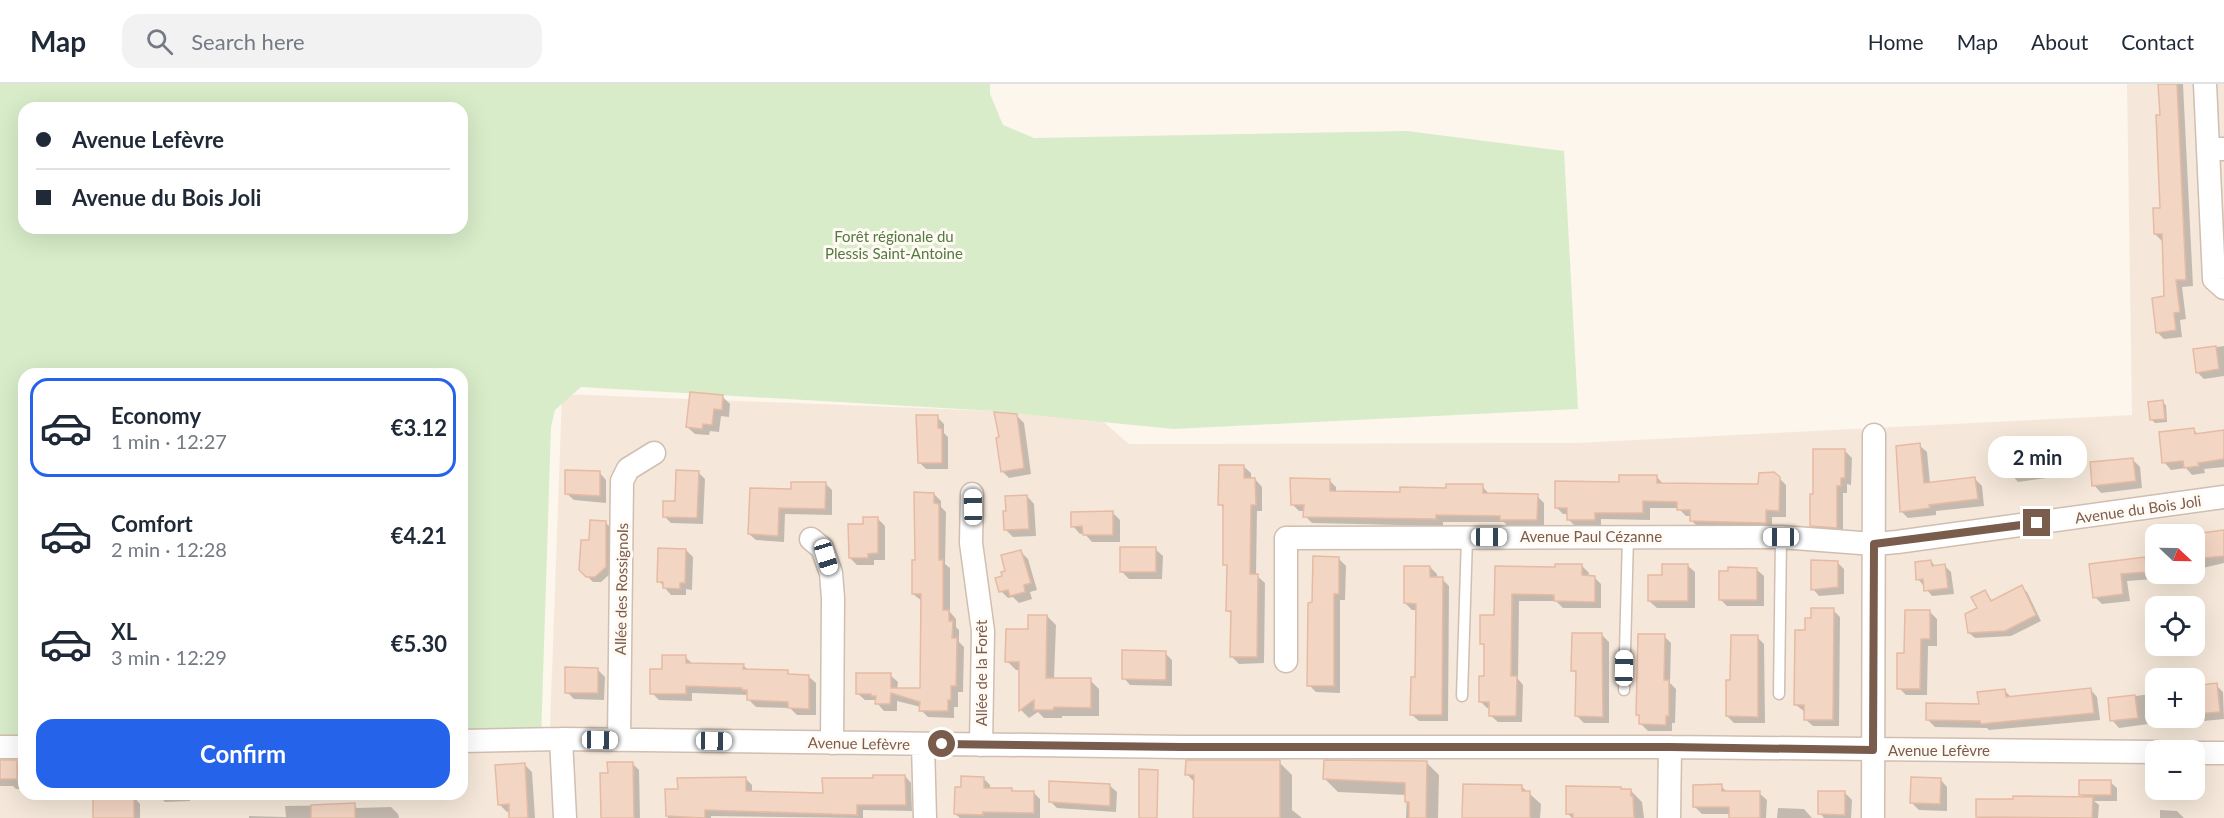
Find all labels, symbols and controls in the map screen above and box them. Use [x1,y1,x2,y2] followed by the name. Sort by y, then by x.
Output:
[122,14,542,68] search box
[30,24,86,58] text: Map
[143,25,176,58] icon: search
[191,28,305,55] text: Search here
[1868,29,1924,54] text: Home
[1957,29,1998,54] text: Map
[2031,29,2088,54] text: About
[2121,29,2194,54] text: Contact
[72,126,224,153] text: Avenue Lefèvre
[72,184,261,211] text: Avenue du Bois Joli
[825,227,963,262] park label: Forêt régionale du Plessis Saint-Antoine
[39,401,93,455] icon: car
[111,402,201,429] text: Economy
[391,414,447,441] text: €3.12
[111,429,227,453] text: 1 min · 12:27
[1988,436,2086,478] callout: 2 min
[2013,445,2062,469] text: 2 min
[964,489,982,525] car
[2074,491,2202,527] street label: Avenue du Bois Joli
[39,509,93,563] icon: car
[2023,509,2050,536] route end
[111,510,193,537] text: Comfort
[391,522,447,549] text: €4.21
[611,523,631,655] street label: Allée des Rossignols
[2145,524,2205,584] north arrow
[2145,524,2205,800] map controls
[1520,527,1662,545] street label: Avenue Paul Cézanne
[1471,528,1507,546] car
[1763,528,1799,546] car
[111,537,227,561] text: 2 min · 12:28
[812,537,840,577] car
[2145,596,2205,656] button: locate
[39,617,93,671] icon: car
[111,618,137,645] text: XL
[972,619,990,726] street label: Allée de la Forêt
[391,630,447,657] text: €5.30
[111,645,227,669] text: 3 min · 12:29
[1615,650,1633,686] car
[2145,668,2205,728] button: +
[36,719,450,788] button: Confirm
[928,730,955,757] route start
[582,731,618,749] car
[696,732,732,750] car
[808,733,910,753] street label: Avenue Lefèvre
[2145,740,2205,800] button: −
[1888,741,1990,759] street label: Avenue Lefèvre

